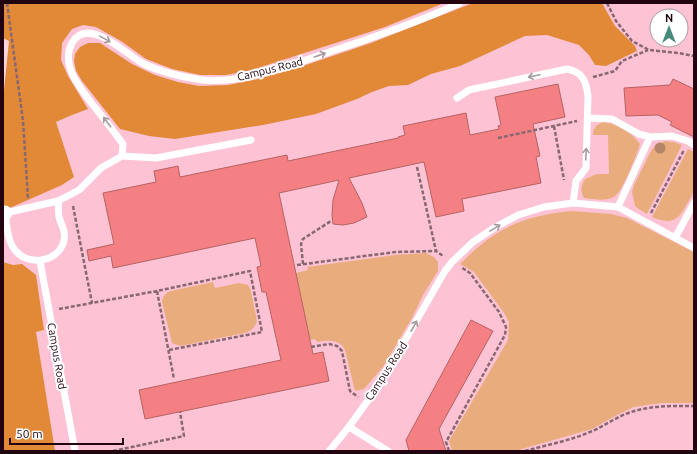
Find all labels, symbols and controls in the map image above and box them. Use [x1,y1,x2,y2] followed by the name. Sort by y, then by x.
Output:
[649,8,689,48] north arrow
[665,12,673,24] text: N
[99,36,111,43] one-way arrow
[313,51,326,58] one-way arrow
[236,55,304,83] street label: Campus Road
[528,72,541,80] one-way arrow
[102,117,111,128] one-way arrow
[583,148,590,161] one-way arrow
[489,223,501,231] one-way arrow
[410,321,418,333] one-way arrow
[45,322,69,390] street label: Campus Road
[363,340,409,402] street label: Campus Road
[10,420,123,446] scale bar
[16,427,43,440] text: 50 m

